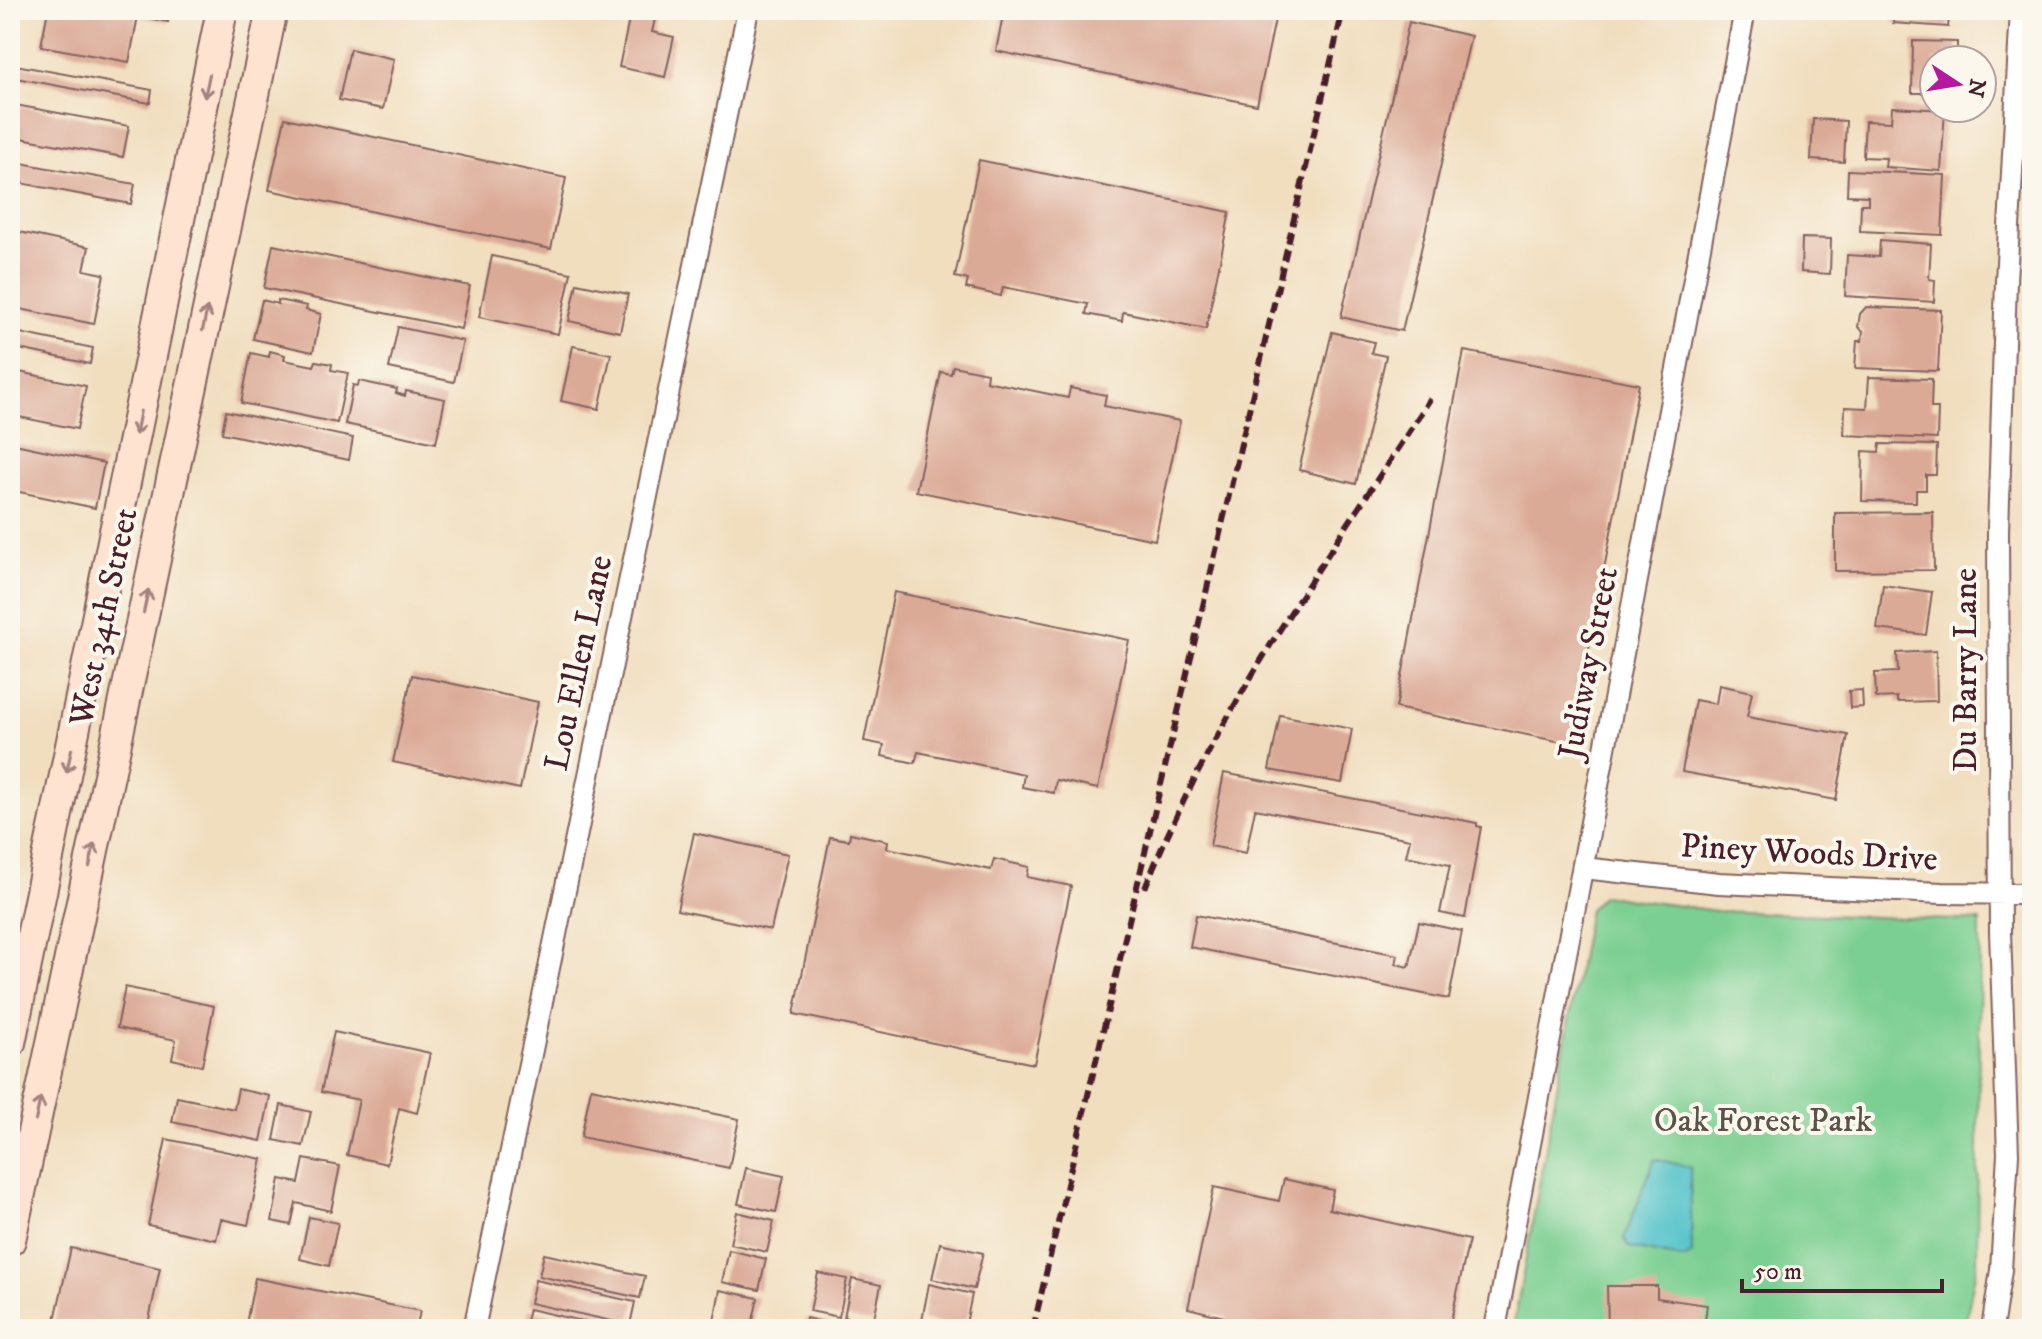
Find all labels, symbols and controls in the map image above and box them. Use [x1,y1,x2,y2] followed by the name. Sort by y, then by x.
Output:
[1918,44,1998,124] north arrow
[198,73,213,99] one-way arrow
[1961,76,1991,99] text: N
[198,307,213,332] one-way arrow
[130,410,145,436] one-way arrow
[60,504,148,731] street label: West 34th Street
[536,552,622,774] street label: Lou Ellen Lane
[1549,563,1628,766] street label: Judiway Street
[1945,568,1987,772] street label: Du Barry Lane
[139,588,154,614] one-way arrow
[61,747,76,773] one-way arrow
[1679,825,1939,881] street label: Piney Woods Drive
[85,843,100,868] one-way arrow
[31,1097,46,1123] one-way arrow
[1654,1100,1872,1142] park label: Oak Forest Park
[1742,1243,1942,1293] scale bar
[1754,1257,1802,1287] text: 50 m

